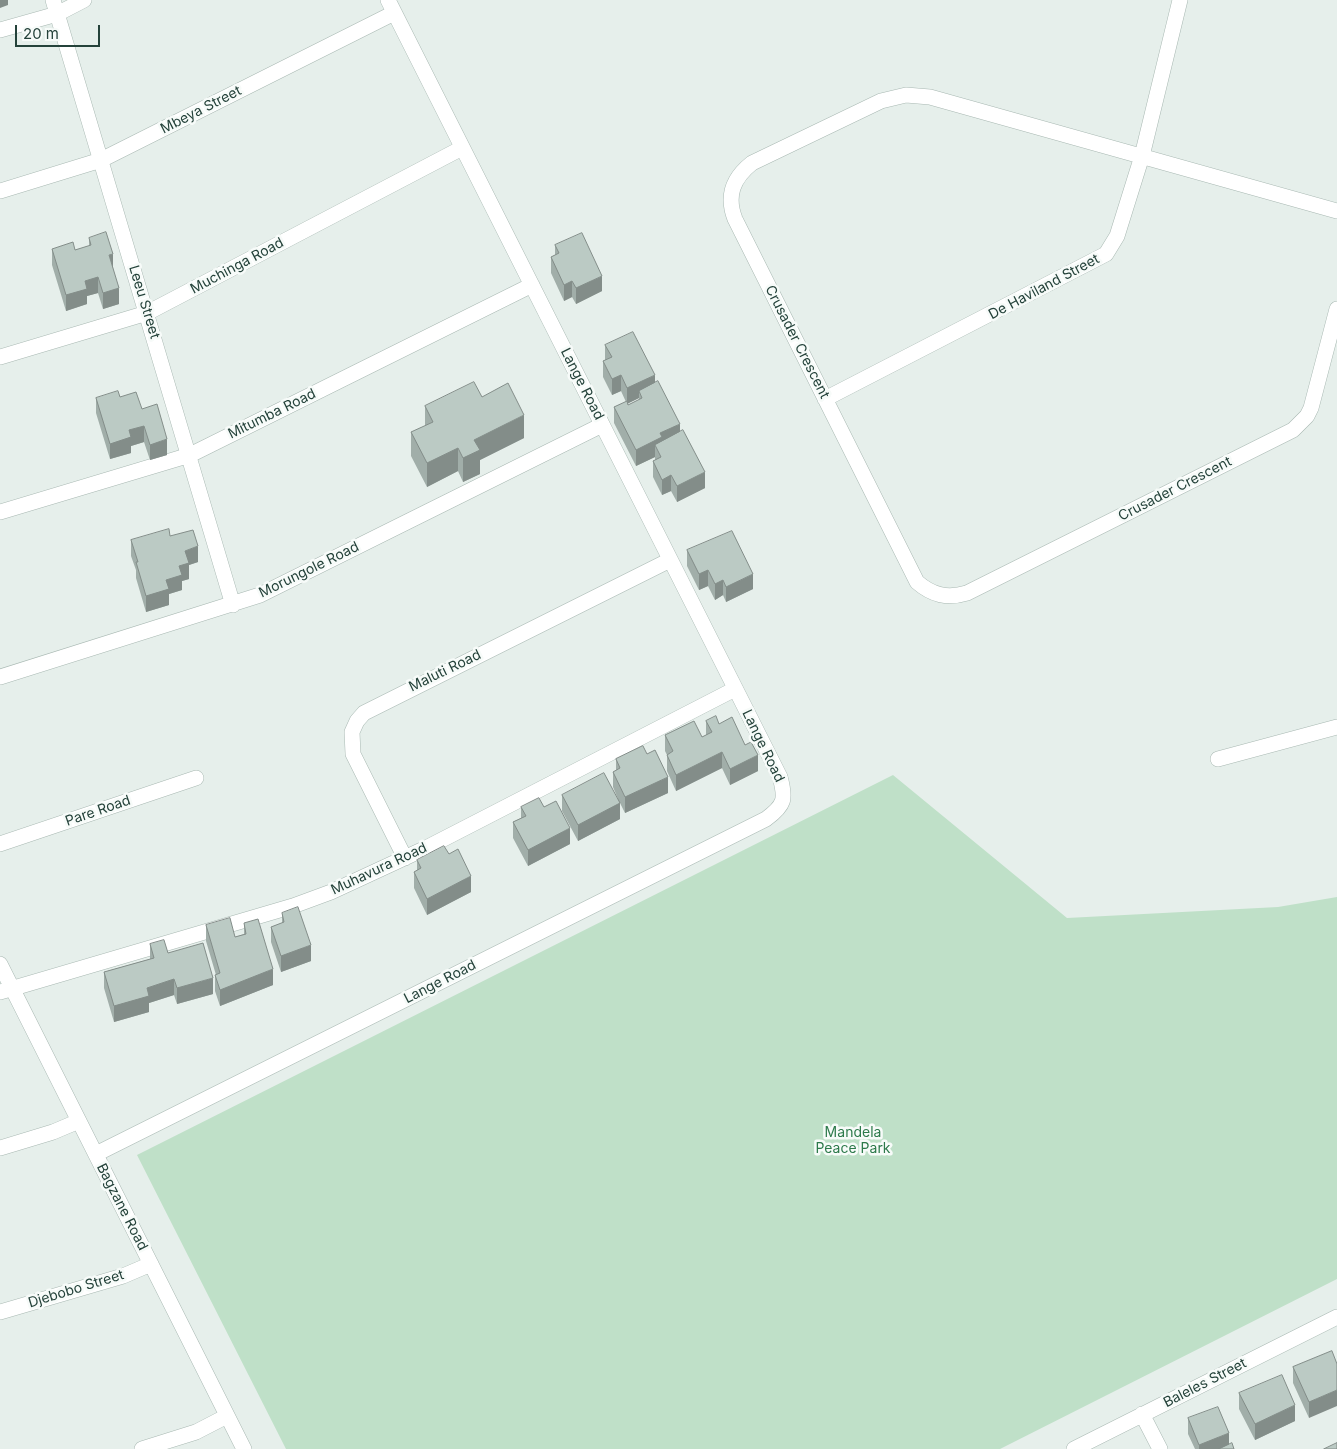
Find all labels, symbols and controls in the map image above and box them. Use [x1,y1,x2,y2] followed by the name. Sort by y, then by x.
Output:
[18,15,102,47] scale bar
[23,24,59,43] text: 20 m
[158,82,244,138] street label: Mbeya Street
[188,234,286,298] street label: Muchinga Road
[986,251,1102,323] street label: De Haviland Street
[125,263,163,341] street label: Leeu Street
[761,283,833,401] street label: Crusader Crescent
[557,345,607,423] street label: Lange Road
[225,386,319,442] street label: Mitumba Road
[1116,453,1234,525] street label: Crusader Crescent
[256,539,362,601] street label: Morungole Road
[406,646,484,696] street label: Maluti Road
[738,707,788,785] street label: Lange Road
[63,792,133,830] street label: Pare Road
[328,839,430,899] street label: Muhavura Road
[401,957,479,1007] street label: Lange Road
[815,1125,891,1158] park label: Mandela Peace Park
[93,1161,151,1253] street label: Bagzane Road
[26,1266,126,1312] street label: Djebobo Street
[1161,1355,1249,1411] street label: Baleles Street

